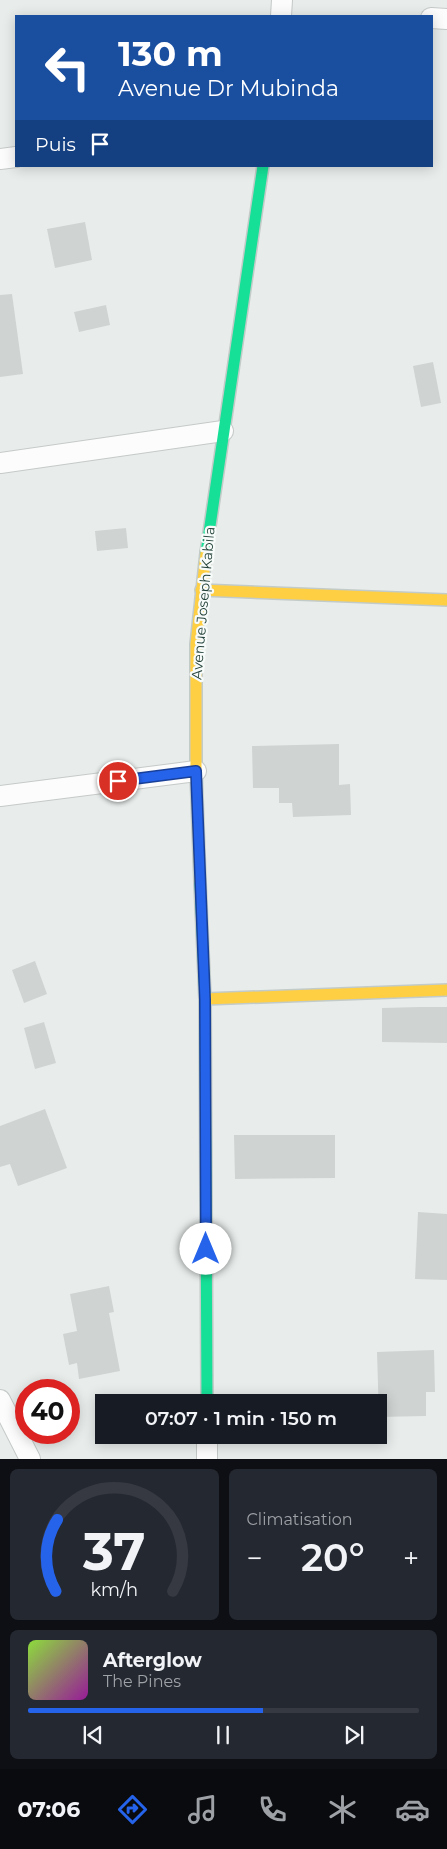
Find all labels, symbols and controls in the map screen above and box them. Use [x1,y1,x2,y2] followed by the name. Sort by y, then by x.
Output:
[118,32,223,75] text: 130 m
[35,35,100,100] icon: left
[118,75,339,102] text: Avenue Dr Mubinda
[86,130,114,158] icon: arrive
[35,133,76,156] text: Puis
[187,526,219,680] street label: Avenue Joseph Kabila
[97,760,139,802] pin
[104,767,132,795] icon: arrive
[179,1222,231,1274] position arrow
[15,1379,80,1444] speed limit sign: 40
[145,1407,337,1430] text: 07:07 · 1 min · 150 m
[247,1510,353,1529] text: Climatisation
[82,1520,146,1583] text: 37
[301,1534,365,1581] text: 20°
[247,1541,263,1575] text: −
[403,1541,419,1575] text: +
[90,1579,138,1600] text: km/h
[103,1649,202,1672] text: Afterglow
[103,1672,181,1691] text: The Pines
[79,1721,107,1749] icon: previous
[209,1721,237,1749] icon: pause
[340,1721,368,1749] icon: next
[115,1792,150,1827] icon: directions
[185,1792,220,1827] icon: music
[255,1792,290,1827] icon: phone
[325,1792,360,1827] icon: climate
[395,1792,430,1827] icon: car
[17,1796,80,1823] text: 07:06

